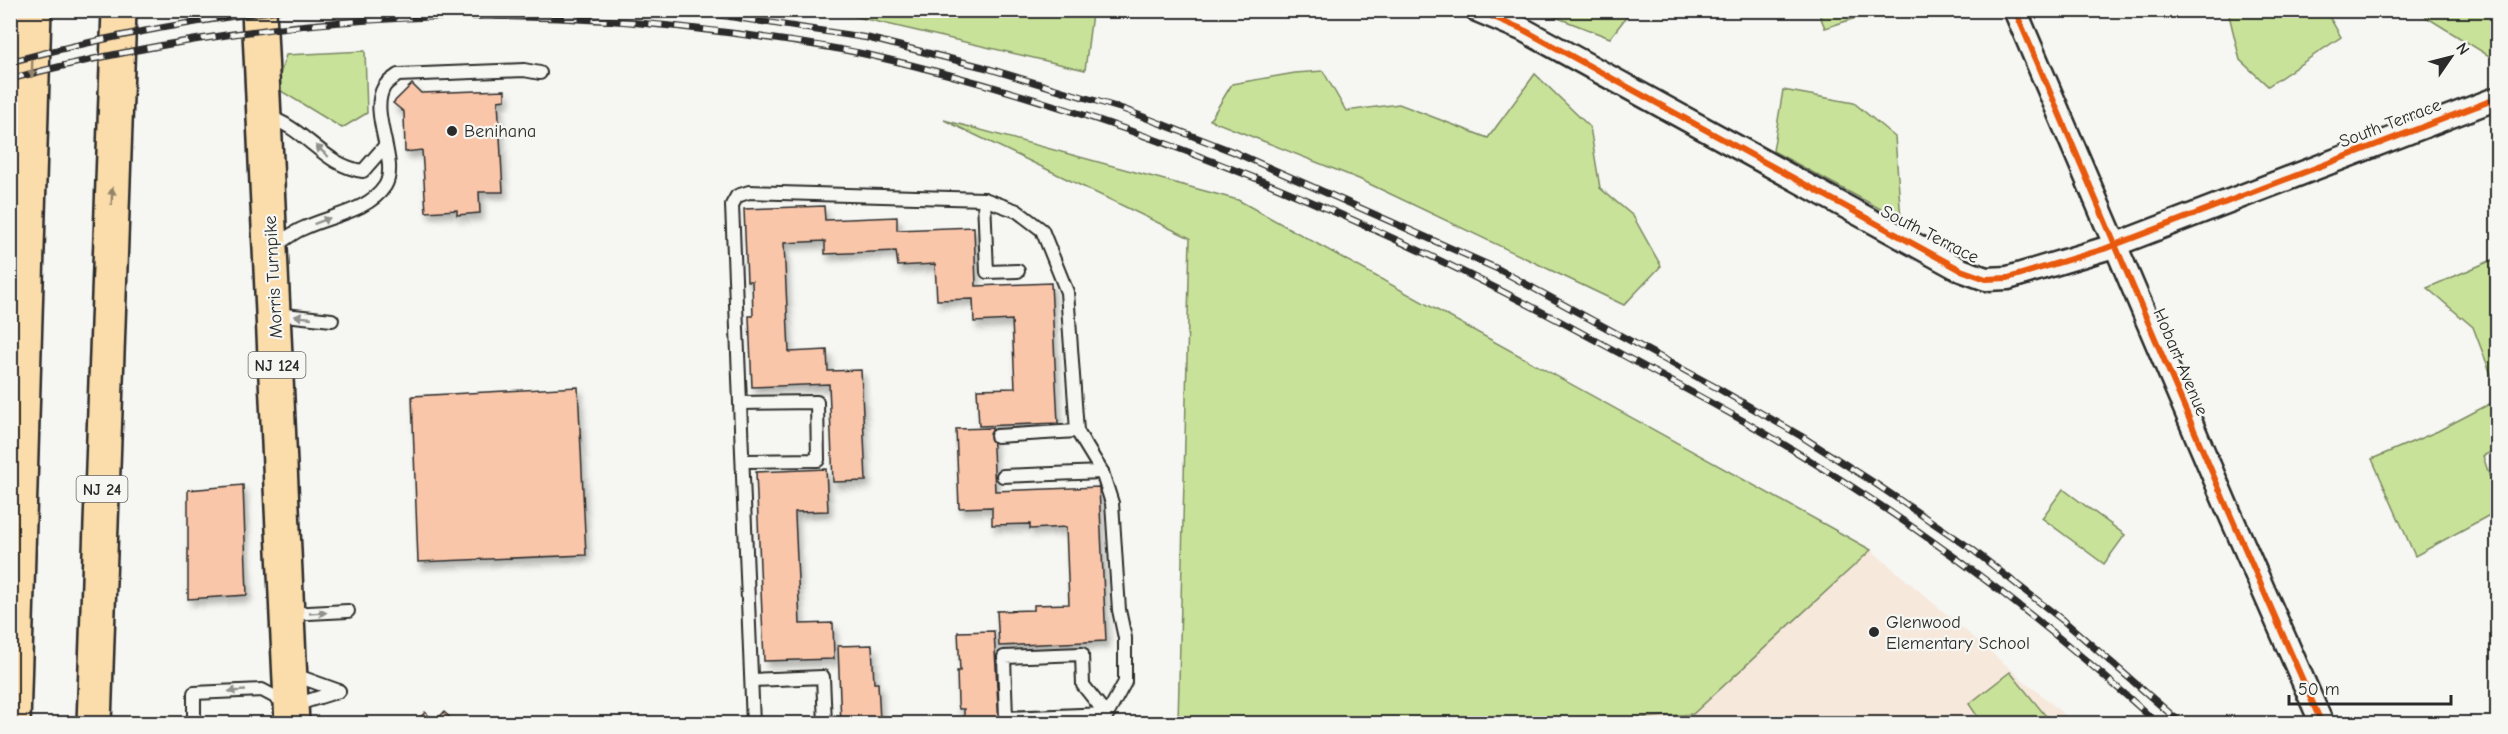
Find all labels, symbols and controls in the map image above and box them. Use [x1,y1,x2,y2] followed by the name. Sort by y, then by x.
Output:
[2421,27,2481,87] north arrow
[2452,40,2473,58] text: N
[28,59,37,78] one-way arrow
[2336,94,2444,153] street label: South Terrace
[464,121,536,142] place label: Benihana
[445,124,459,138] marker: Benihana
[314,144,330,157] one-way arrow
[108,186,117,205] one-way arrow
[1877,201,1982,268] street label: South Terrace
[260,215,287,339] street label: Morris Turnpike
[313,215,331,225] one-way arrow
[2148,305,2213,419] street label: Hobart Avenue
[294,312,313,322] one-way arrow
[248,352,306,378] road number: NJ 124
[76,476,128,502] road number: NJ 24
[308,608,327,617] one-way arrow
[1886,612,2030,654] place label: Glenwood Elementary School
[1867,625,1881,639] marker: Glenwood Elementary School
[2289,668,2451,706] scale bar
[2298,679,2340,700] text: 50 m
[228,686,247,695] one-way arrow

